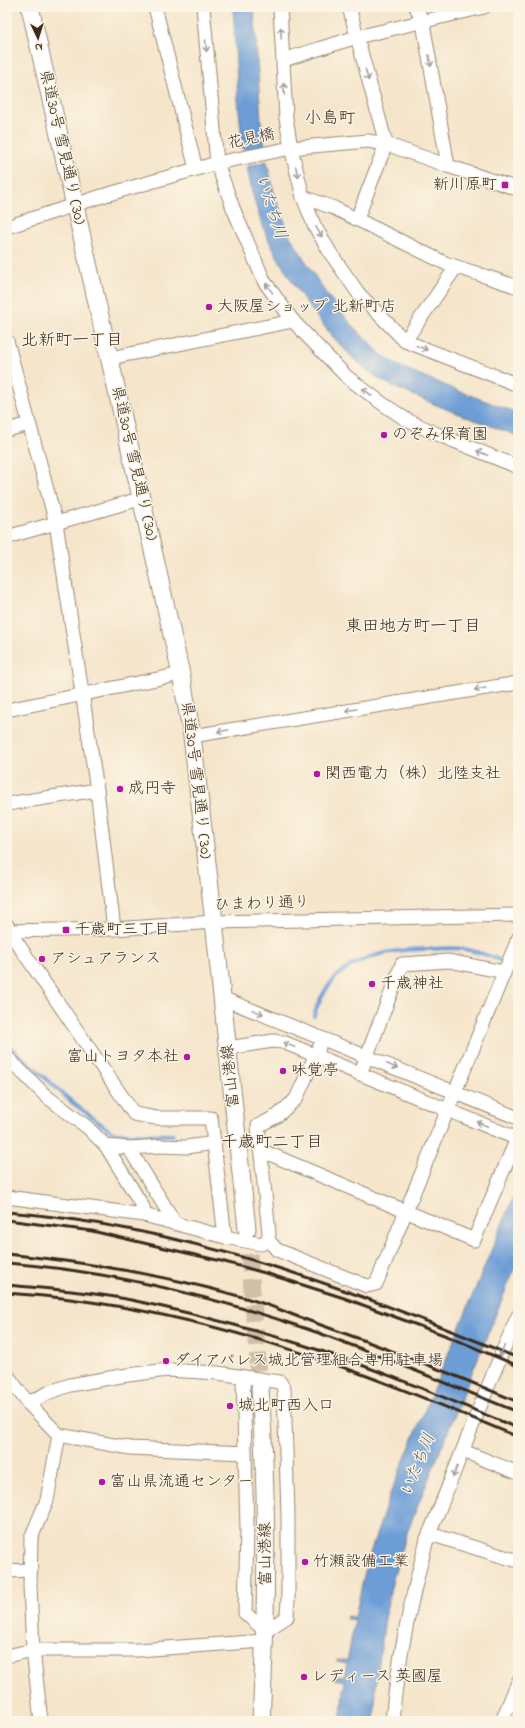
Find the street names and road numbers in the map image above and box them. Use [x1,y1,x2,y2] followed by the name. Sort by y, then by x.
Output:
[32,67,92,227] street label: 県道30号 雪見通り (30)
[225,122,277,156] street label: 花見橋
[104,383,164,543] street label: 県道30号 雪見通り (30)
[174,700,218,860] street label: 県道30号 雪見通り (30)
[214,890,310,918] street label: ひまわり通り
[216,1043,246,1109] street label: 富山港線
[253,1522,279,1586] street label: 富山港線

